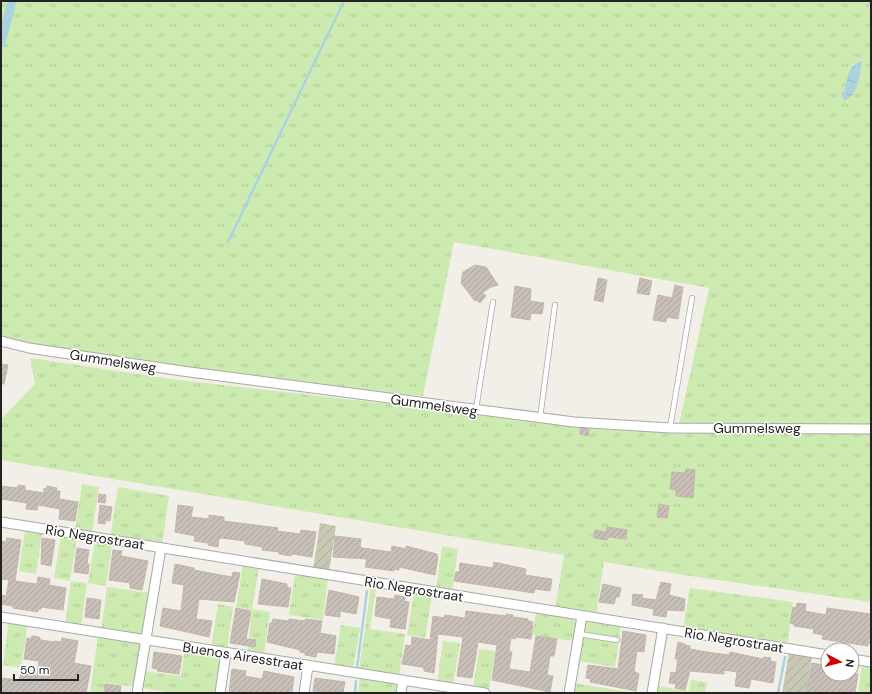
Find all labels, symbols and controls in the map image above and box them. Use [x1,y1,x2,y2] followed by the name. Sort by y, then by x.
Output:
[68,345,158,377] street label: Gummelsweg
[389,390,479,420] street label: Gummelsweg
[713,419,801,437] street label: Gummelsweg
[44,520,146,554] street label: Rio Negrostraat
[363,572,465,606] street label: Rio Negrostraat
[683,623,785,657] street label: Rio Negrostraat
[181,638,305,674] street label: Buenos Airesstraat
[820,642,860,682] north arrow
[14,656,78,682] scale bar
[842,658,857,668] text: N
[20,662,49,678] text: 50 m

